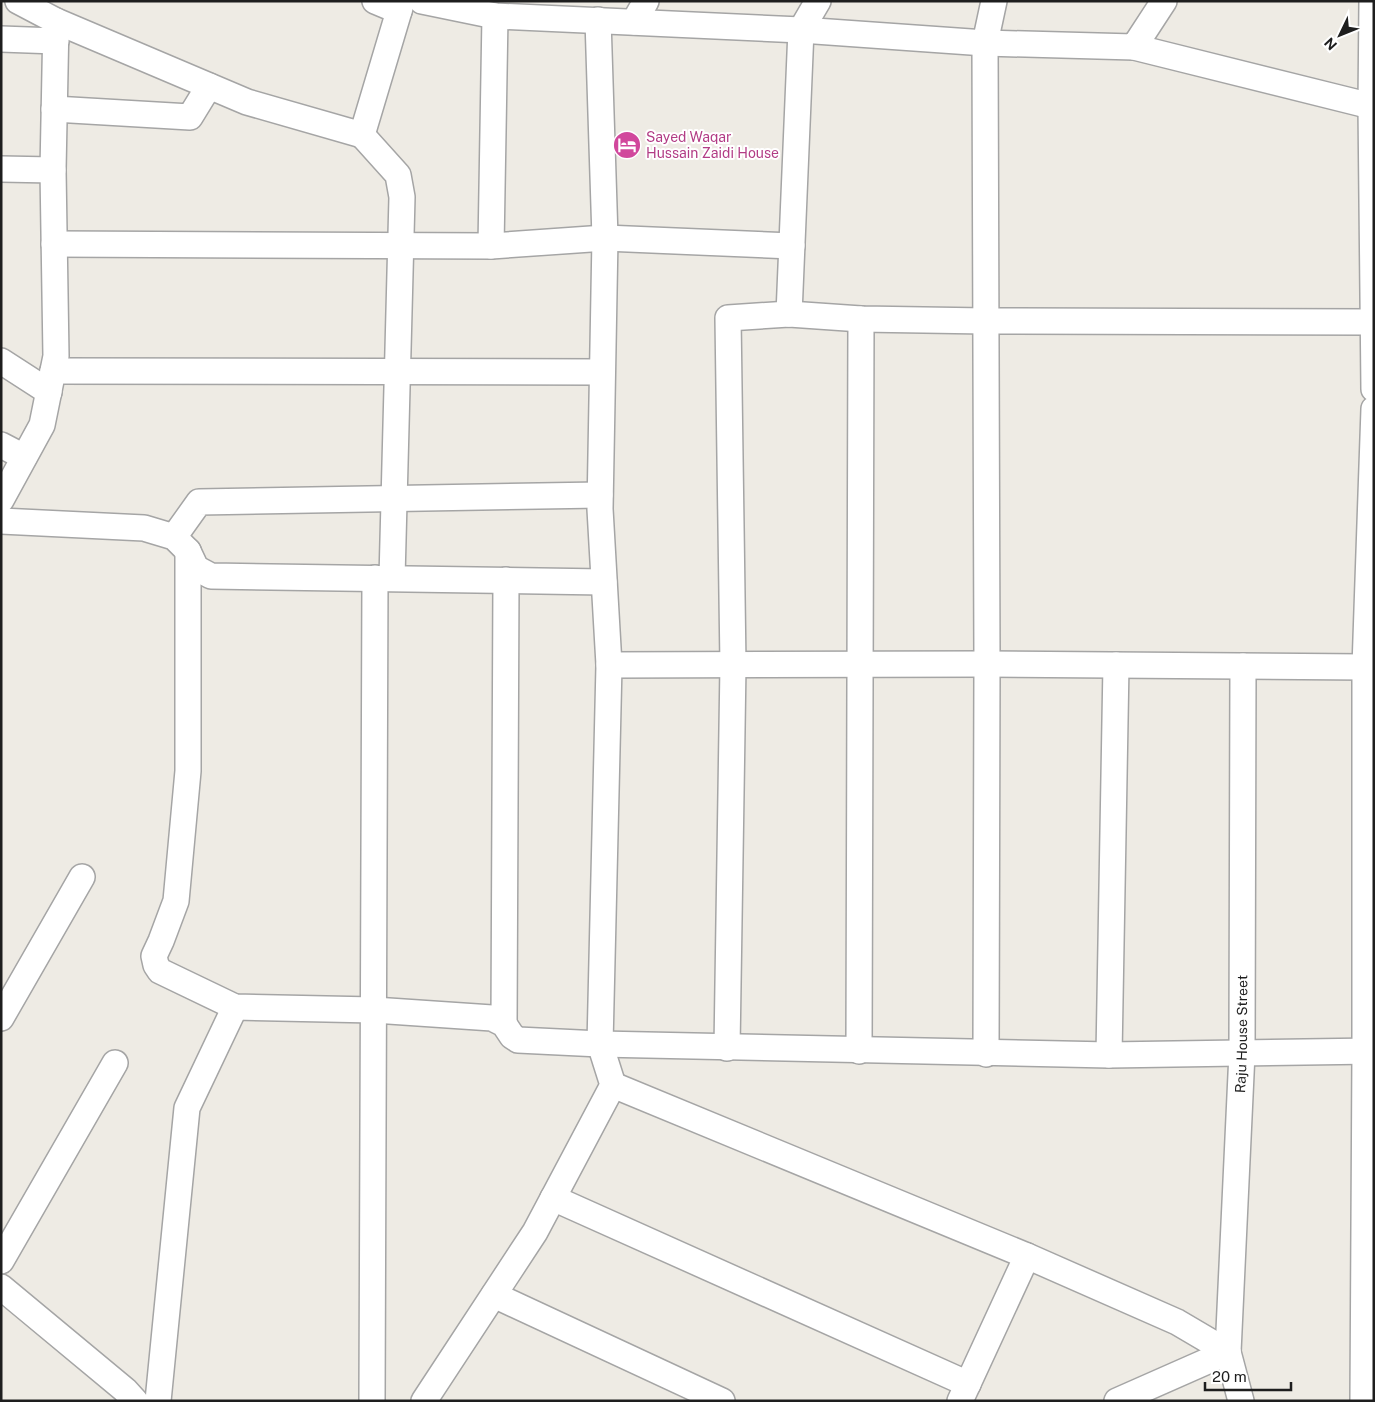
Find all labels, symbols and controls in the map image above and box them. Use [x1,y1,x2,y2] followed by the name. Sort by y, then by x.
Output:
[1315,10,1365,60] north arrow
[1321,34,1340,53] text: N
[646,129,779,161] place label: Sayed Waqar Hussain Zaidi House
[612,130,642,160] hotel icon: Sayed Waqar Hussain Zaidi House
[1232,975,1250,1094] street label: Raju House Street
[1205,1360,1291,1392] scale bar
[1212,1368,1247,1385] text: 20 m

